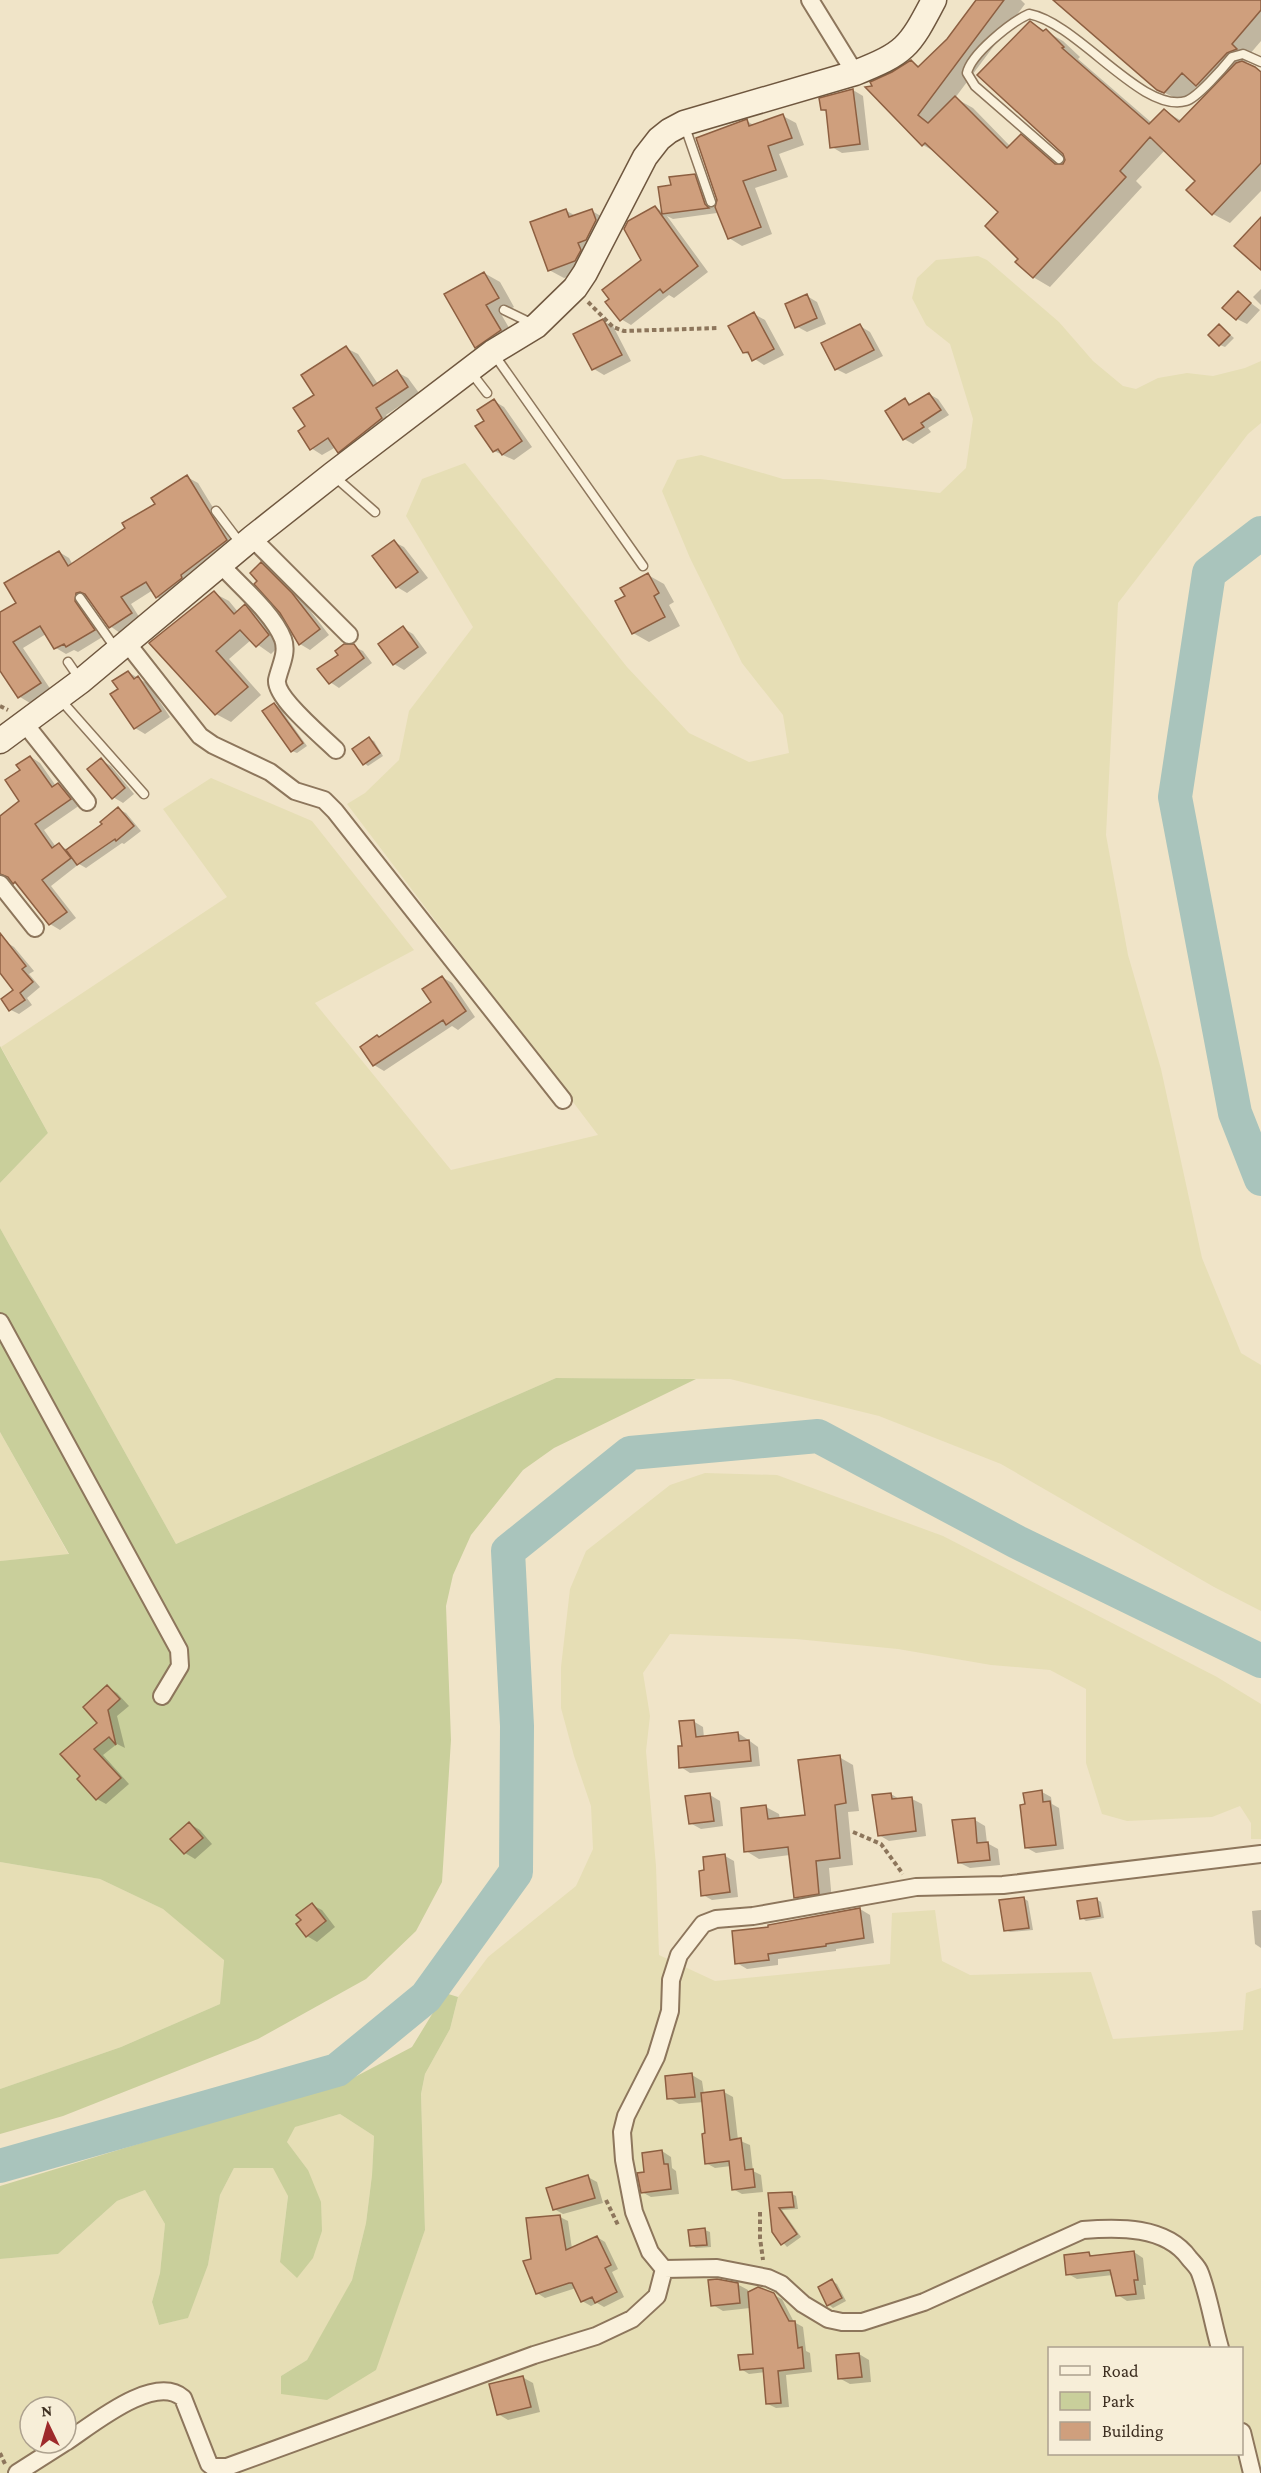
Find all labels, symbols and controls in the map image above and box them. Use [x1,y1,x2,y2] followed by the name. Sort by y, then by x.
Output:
[1048,2347,1243,2455] legend
[1102,2361,1139,2381] text: Road
[1102,2391,1134,2411] text: Park
[18,2395,78,2455] north arrow
[41,2402,53,2419] text: N
[1102,2421,1164,2441] text: Building

